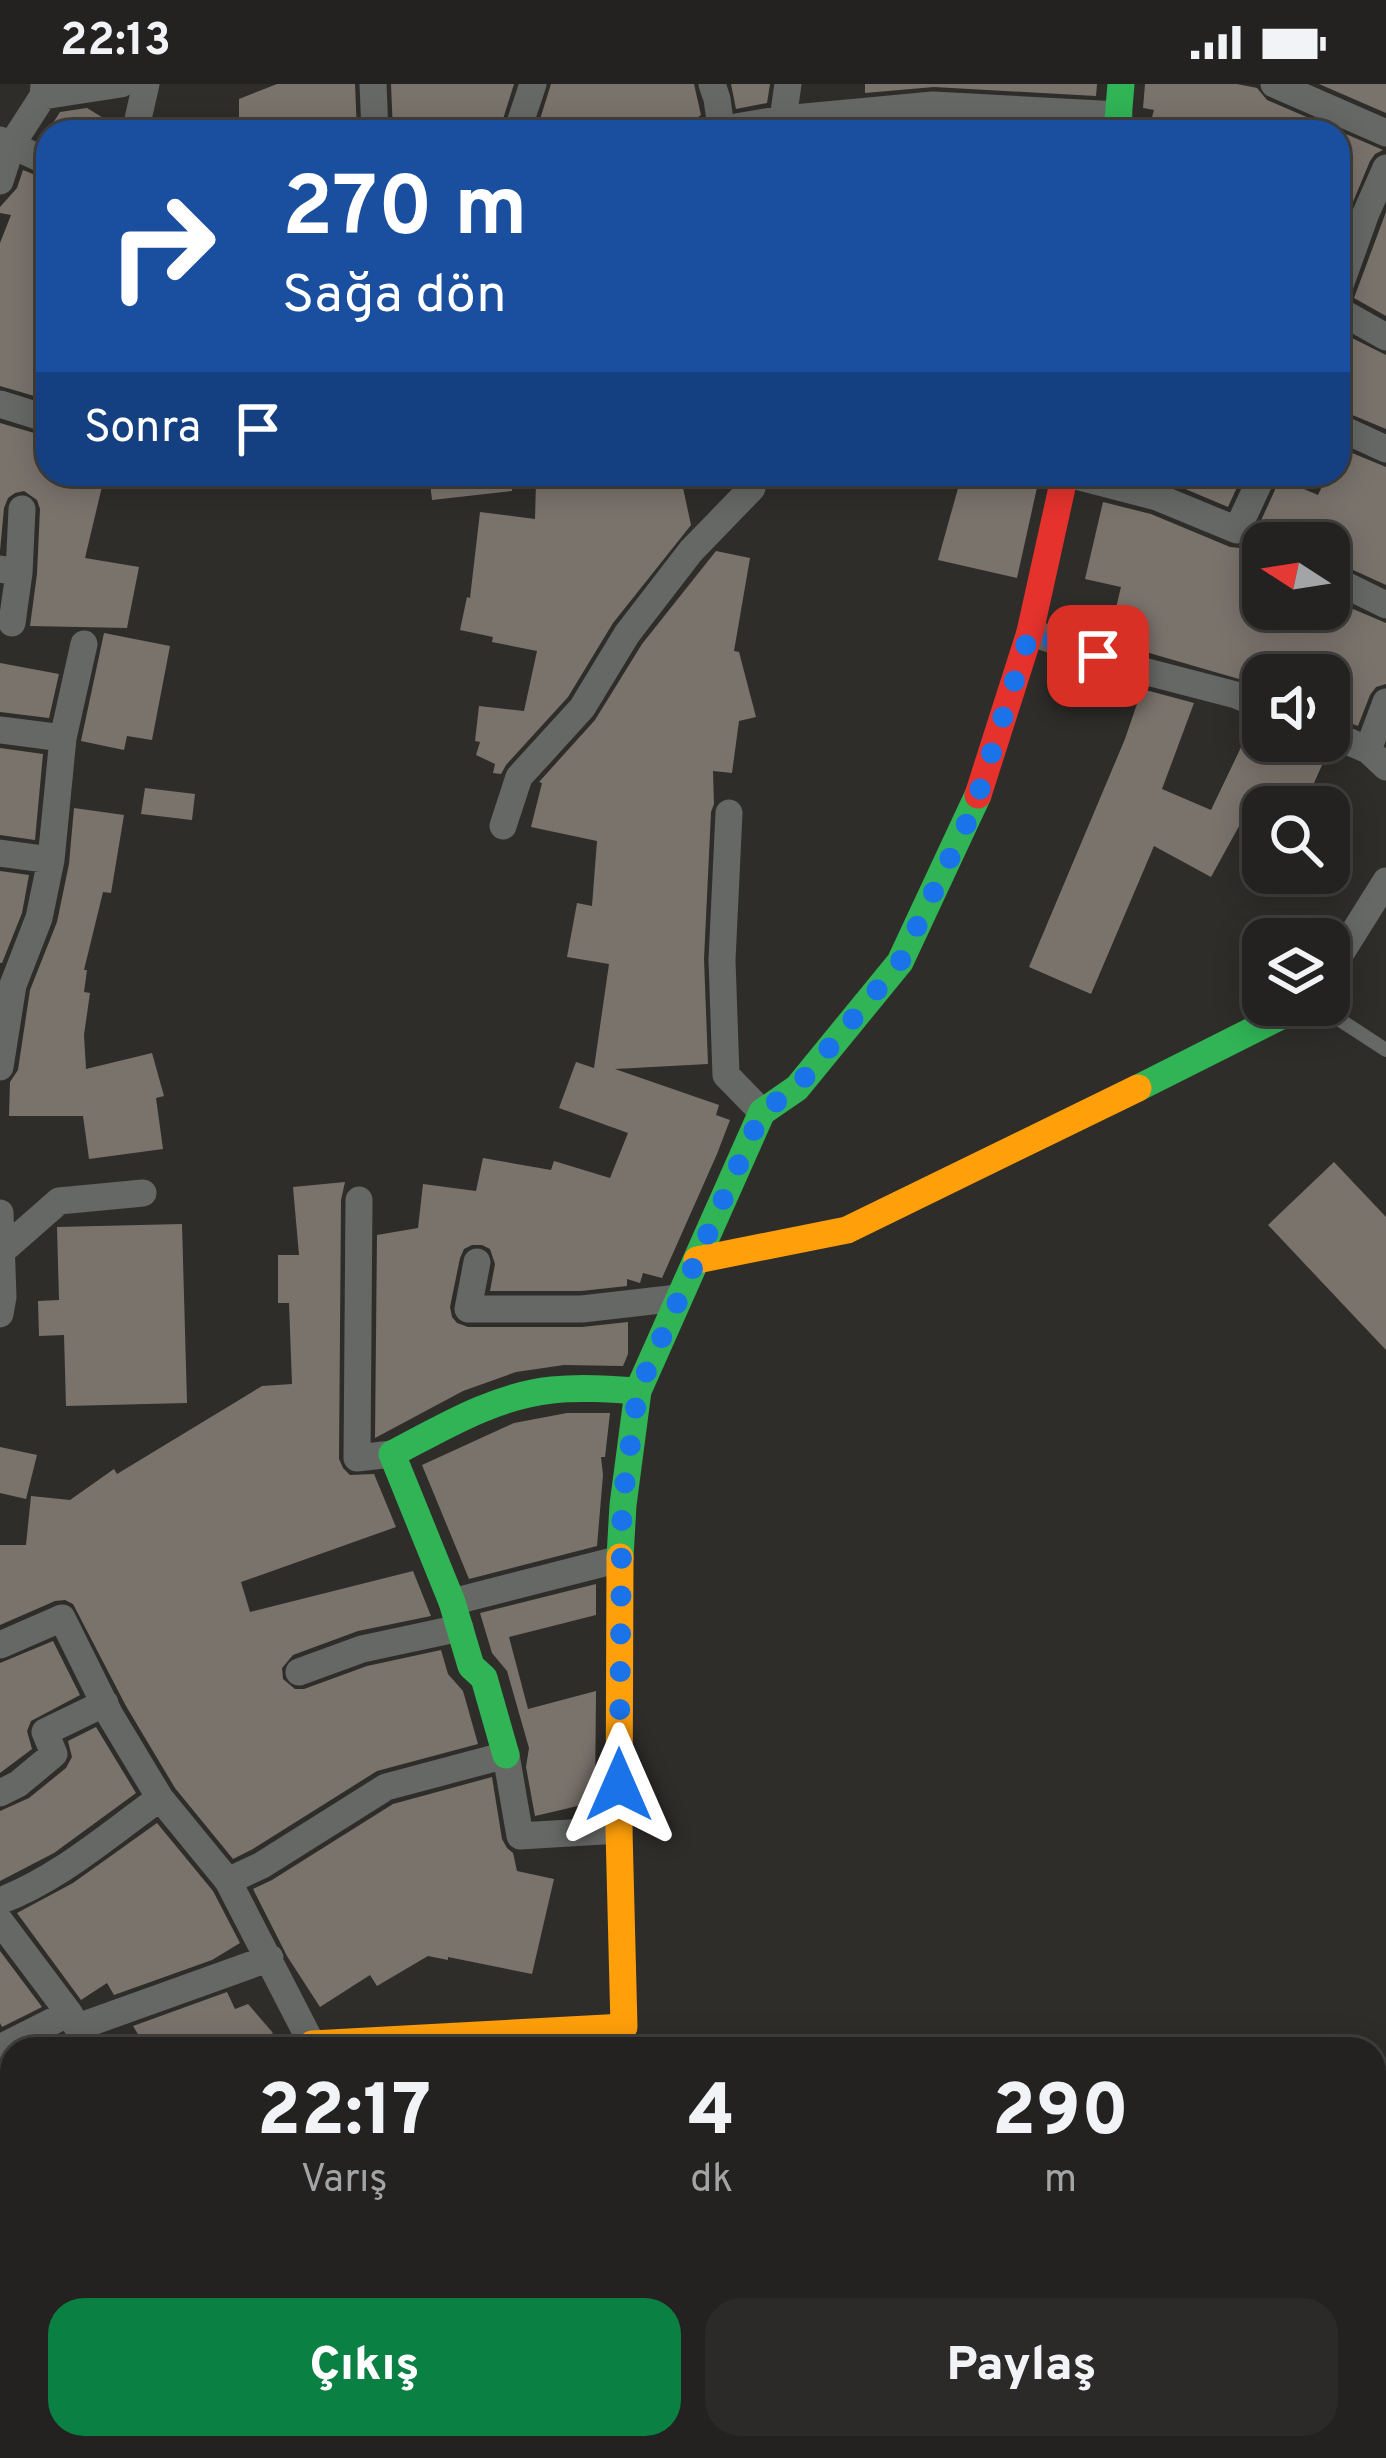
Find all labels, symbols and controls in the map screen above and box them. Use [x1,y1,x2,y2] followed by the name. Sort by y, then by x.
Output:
[60,14,171,71] text: 22:13
[282,159,528,265] text: 270 m
[84,168,240,324] icon: right
[282,263,507,332] text: Sağa dön
[225,396,291,462] icon: arrive
[84,401,201,458] text: Sonra
[1242,522,1350,630] north arrow
[1242,522,1350,1026] map controls
[1047,605,1149,707] pin
[1065,623,1131,689] icon: arrive
[1242,654,1350,762] button: sound
[1242,786,1350,894] button: search
[1242,918,1350,1026] button: layers
[556,1722,682,1848] position arrow
[257,2069,431,2161] text: 22:17
[688,2069,735,2161] text: 4
[992,2069,1129,2161] text: 290
[301,2157,388,2206] text: Varış
[690,2157,733,2206] text: dk
[1044,2157,1077,2206] text: m
[48,2298,681,2436] button: Çıkış
[705,2298,1338,2436] button: Paylaş

